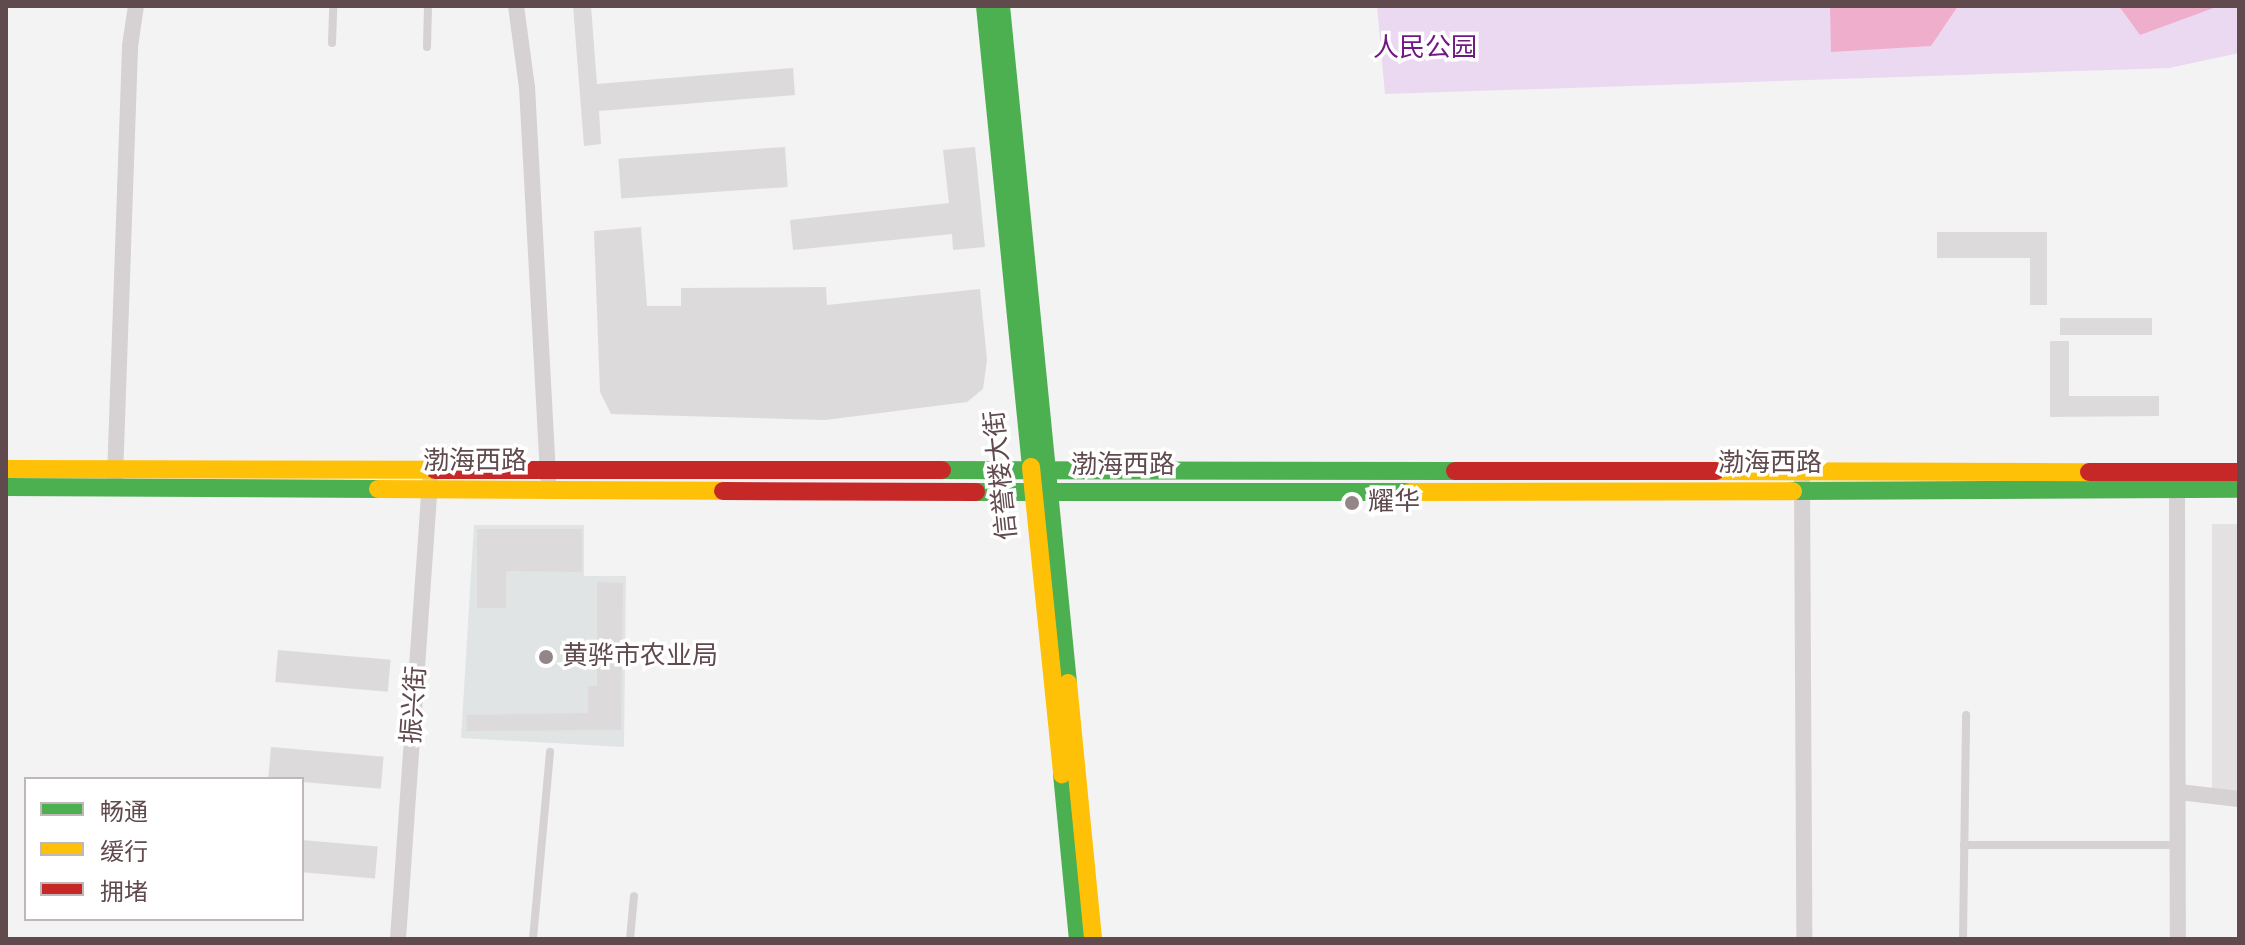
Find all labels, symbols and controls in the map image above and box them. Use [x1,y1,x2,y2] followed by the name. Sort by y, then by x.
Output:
[1373,33,1477,65] park label: 人民公园
[980,409,1024,541] street label: 信誉楼大街
[423,446,527,478] street label: 渤海西路
[1718,448,1822,480] street label: 渤海西路
[1071,450,1175,482] street label: 渤海西路
[1368,487,1420,519] place label: 耀华
[1343,494,1361,512] marker: 耀华
[562,641,718,673] place label: 黄骅市农业局
[537,648,555,666] marker: 黄骅市农业局
[397,665,433,745] street label: 振兴街
[24,777,304,921] legend
[100,798,148,827] text: 畅通
[100,838,148,867] text: 缓行
[100,878,148,907] text: 拥堵

